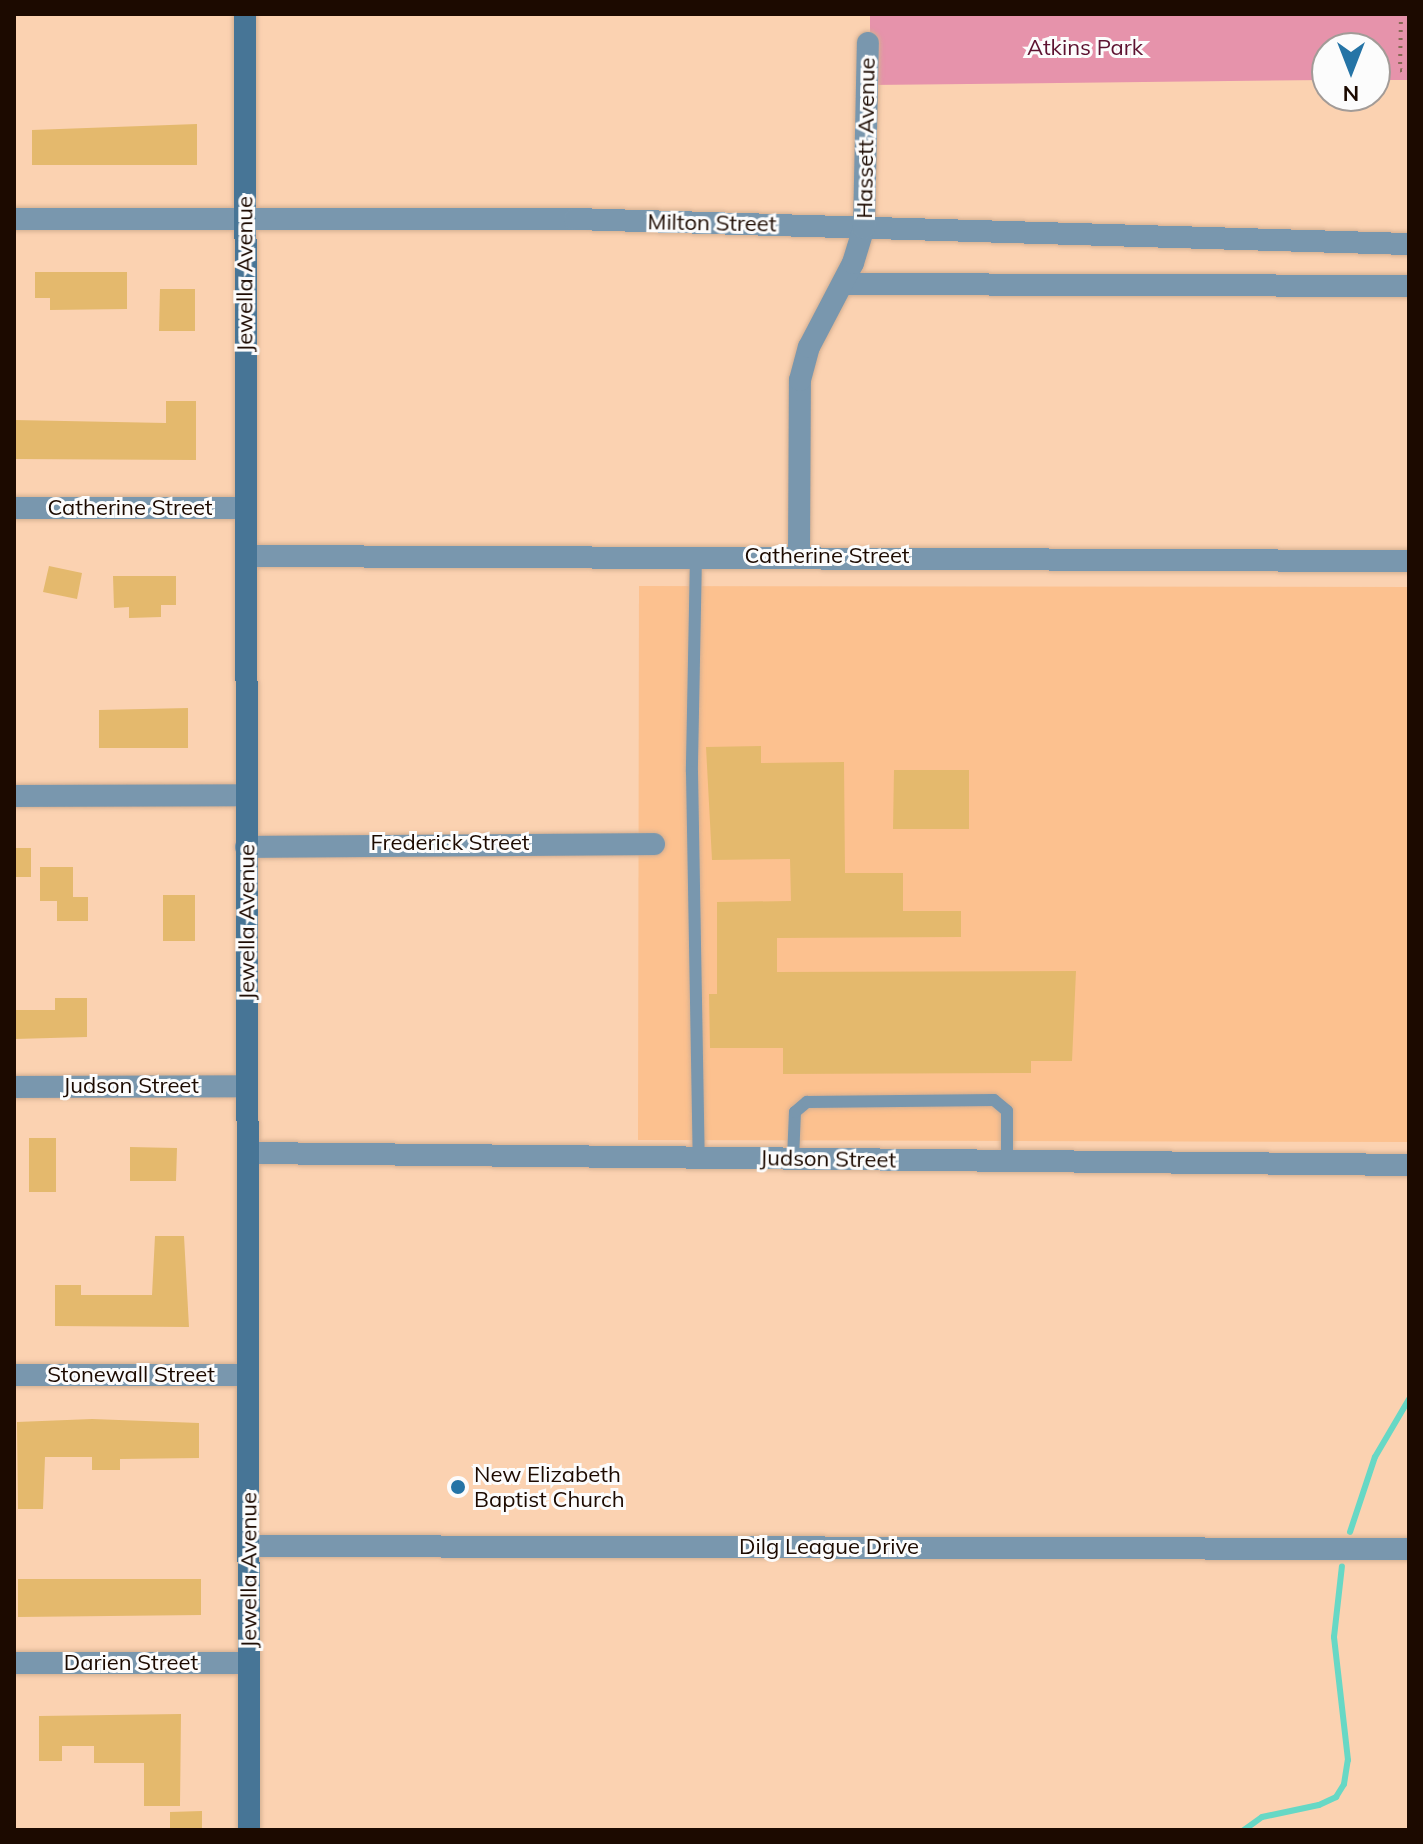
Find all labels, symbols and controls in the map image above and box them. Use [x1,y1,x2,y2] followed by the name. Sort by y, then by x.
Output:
[1311,32,1391,112] north arrow
[1027,35,1143,61] park label: Atkins Park
[851,57,881,219] street label: Hassett Avenue
[1343,80,1359,108] text: N
[232,196,258,352] street label: Jewella Avenue
[647,209,777,237] street label: Milton Street
[47,495,213,521] street label: Catherine Street
[744,543,910,569] street label: Catherine Street
[370,830,530,856] street label: Frederick Street
[234,844,260,1000] street label: Jewella Avenue
[63,1073,199,1099] street label: Judson Street
[760,1145,896,1173] street label: Judson Street
[47,1362,215,1388] street label: Stonewall Street
[474,1461,625,1512] place label: New Elizabeth Baptist Church
[449,1478,467,1496] marker: New Elizabeth Baptist Church
[236,1492,262,1648] street label: Jewella Avenue
[739,1534,919,1560] street label: Dilg League Drive
[64,1650,198,1676] street label: Darien Street

